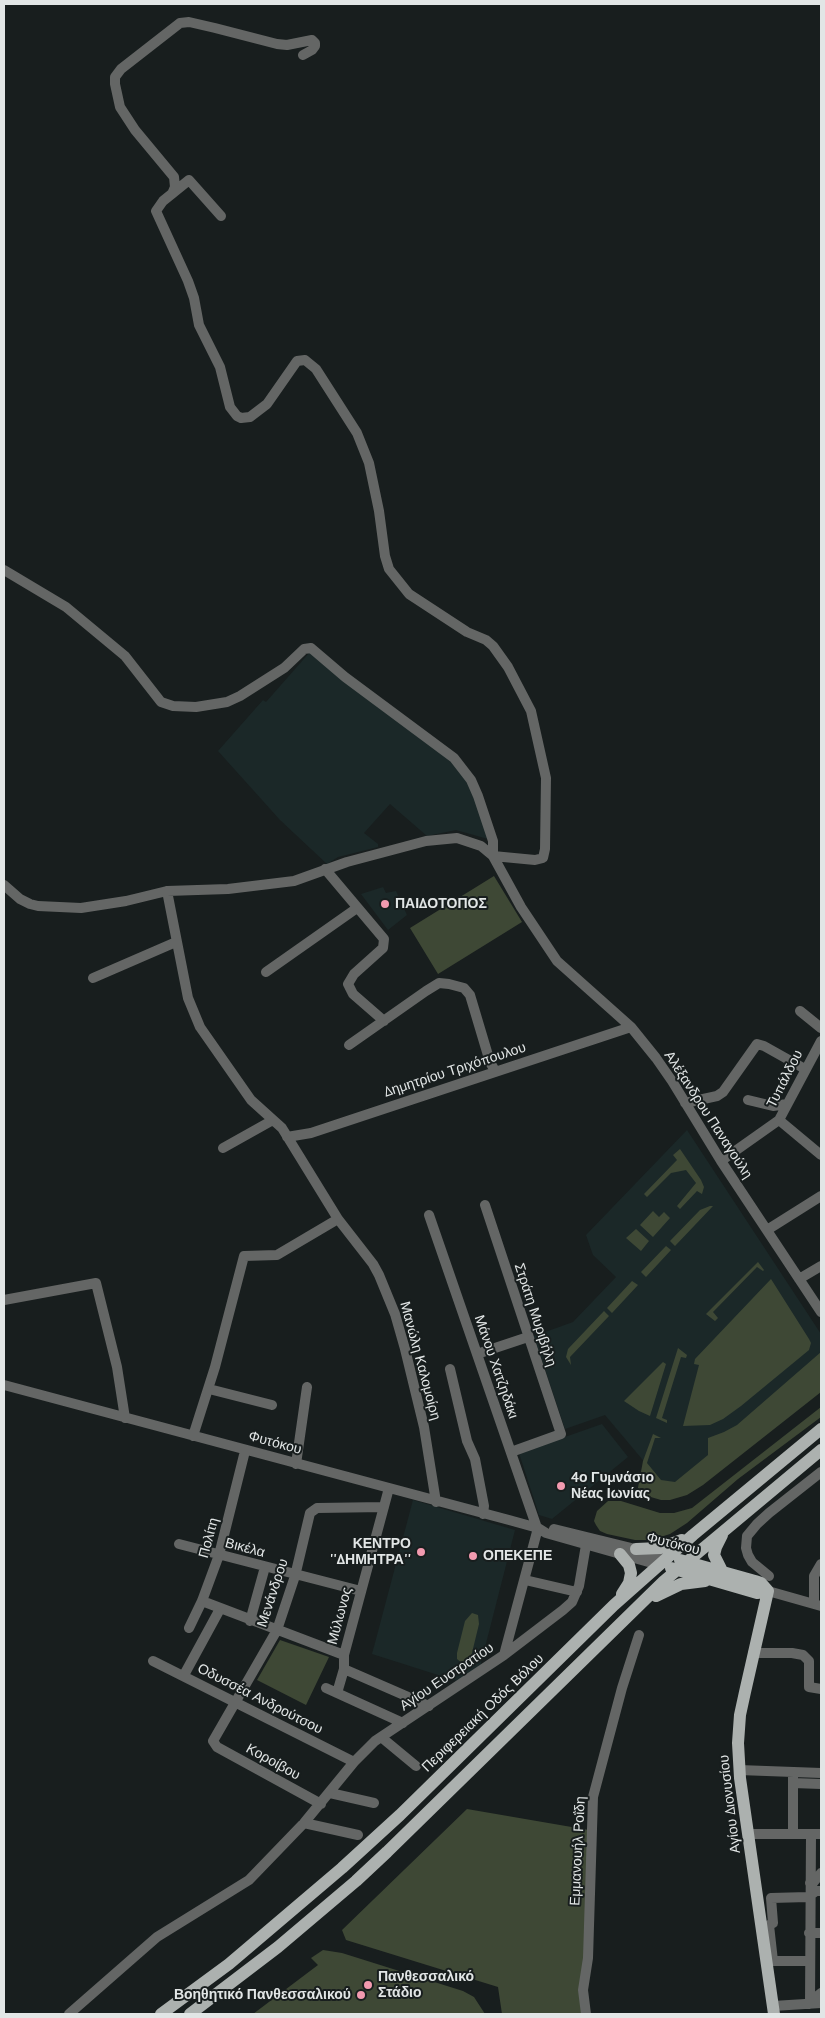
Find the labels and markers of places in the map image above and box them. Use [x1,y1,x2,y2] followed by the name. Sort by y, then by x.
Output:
[395,896,487,912] place label: ΠΑΙΔΟΤΟΠΟΣ
[379,898,391,910] marker: ΠΑΙΔΟΤΟΠΟΣ
[571,1470,654,1502] place label: 4ο Γυμνάσιο Νέας Ιωνίας
[555,1480,567,1492] marker: 4ο Γυμνάσιο Νέας Ιωνίας
[330,1536,411,1568] place label: ΚΕΝΤΡΟ ''ΔΗΜΗΤΡΑ''
[415,1546,427,1558] marker: ΚΕΝΤΡΟ ''ΔΗΜΗΤΡΑ''
[483,1548,552,1564] place label: ΟΠΕΚΕΠΕ
[467,1550,479,1562] marker: ΟΠΕΚΕΠΕ
[378,1969,474,2001] place label: Πανθεσσαλικό Στάδιο
[362,1979,374,1991] marker: Πανθεσσαλικό Στάδιο
[174,1987,351,2003] place label: Βοηθητικό Πανθεσσαλικού
[355,1989,367,2001] marker: Βοηθητικό Πανθεσσαλικού

